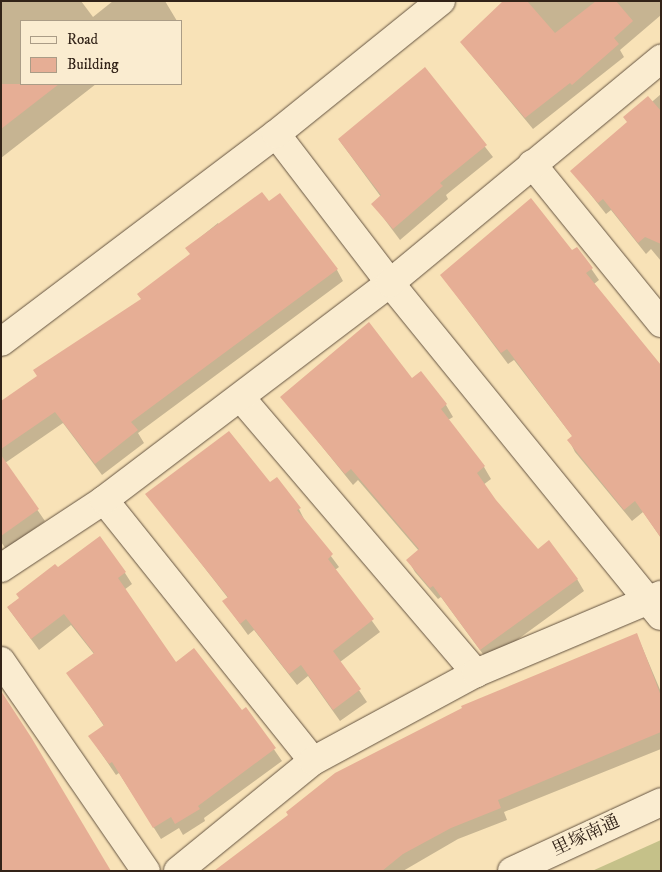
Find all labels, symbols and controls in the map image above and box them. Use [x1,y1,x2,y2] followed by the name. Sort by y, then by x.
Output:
[20,20,182,85] legend
[67,30,98,49] text: Road
[67,55,119,74] text: Building
[549,811,623,861] street label: 里塚南通

